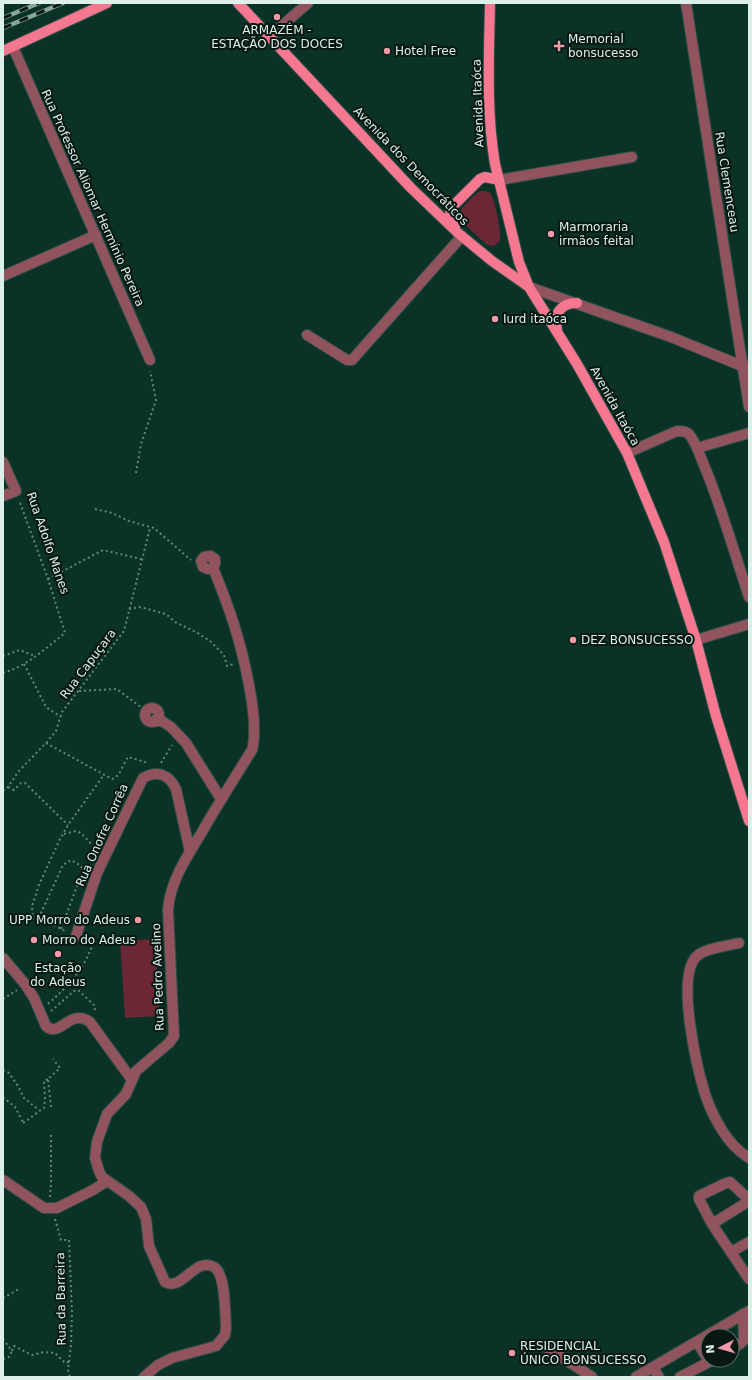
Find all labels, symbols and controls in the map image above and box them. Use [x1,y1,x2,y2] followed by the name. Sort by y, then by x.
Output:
[272,12,282,22] marker: ARMAZÉM - ESTAÇÃO DOS DOCES
[211,22,343,51] place label: ARMAZÉM - ESTAÇÃO DOS DOCES
[568,32,638,60] place label: Memorial bonsucesso
[553,40,565,52] marker: Memorial bonsucesso
[395,44,456,58] place label: Hotel Free
[382,46,392,56] marker: Hotel Free
[469,58,487,148] street label: Avenida Itaóca
[39,87,147,309] street label: Rua Professor Aliomar Hermínio Pereira
[351,104,471,228] street label: Avenida dos Democráticos
[712,131,742,233] street label: Rua Clemenceau
[559,220,634,248] place label: Marmoraria irmãos feital
[546,229,556,239] marker: Marmoraria irmãos feital
[503,312,567,326] place label: Iurd itaóca
[490,314,500,324] marker: Iurd itaóca
[587,364,643,448] street label: Avenida Itaóca
[24,490,72,596] street label: Rua Adolfo Manes
[57,626,119,702] street label: Rua Capuçara
[581,633,693,647] place label: DEZ BONSUCESSO
[568,635,578,645] marker: DEZ BONSUCESSO
[73,781,131,889] street label: Rua Onofre Corrêa
[9,913,130,927] place label: UPP Morro do Adeus
[133,915,143,925] marker: UPP Morro do Adeus
[149,923,167,1031] street label: Rua Pedro Avelino
[42,933,136,947] place label: Morro do Adeus
[29,935,39,945] marker: Morro do Adeus
[53,949,63,959] marker: Estação do Adeus
[30,961,86,989] place label: Estação do Adeus
[53,1252,69,1346] street label: Rua da Barreira
[700,1328,740,1368] north arrow
[520,1339,646,1367] place label: RESIDENCIAL ÚNICO BONSUCESSO
[704,1344,717,1354] text: N
[507,1348,517,1358] marker: RESIDENCIAL ÚNICO BONSUCESSO

